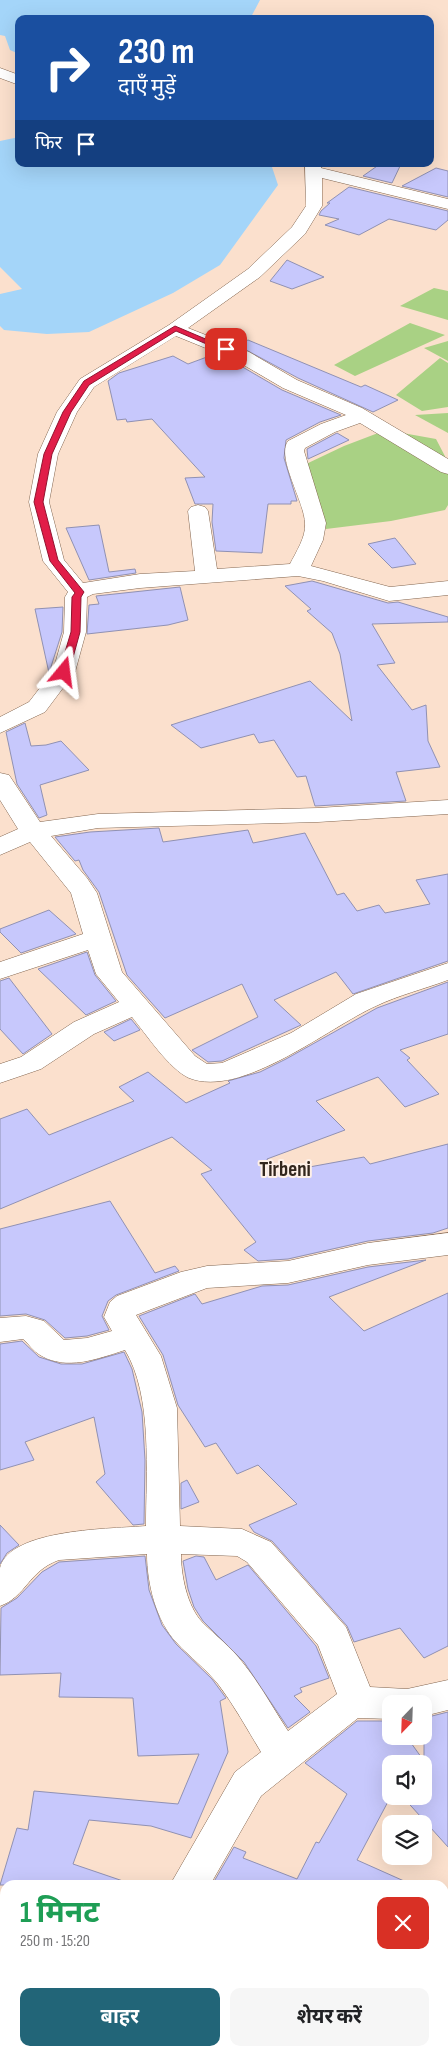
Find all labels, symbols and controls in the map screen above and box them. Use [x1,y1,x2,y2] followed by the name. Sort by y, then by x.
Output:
[118,31,194,74] text: 230 m
[35,35,100,100] icon: right
[118,74,176,101] text: दाएँ मुड़ें
[72,130,100,158] icon: arrive
[35,132,62,155] text: फिर
[205,328,247,370] pin
[212,335,240,363] icon: arrive
[37,645,89,697] position arrow
[259,1157,311,1182] district label: Tirbeni
[382,1695,432,1745] north arrow
[382,1695,432,1865] map controls
[382,1755,432,1805] button: sound
[382,1815,432,1865] button: layers
[20,1895,99,1931] text: 1 मिनट
[377,1897,429,1949] button: close
[20,1932,90,1951] text: 250 m · 15:20
[20,1988,220,2046] button: बाहर
[230,1988,429,2046] button: शेयर करें

